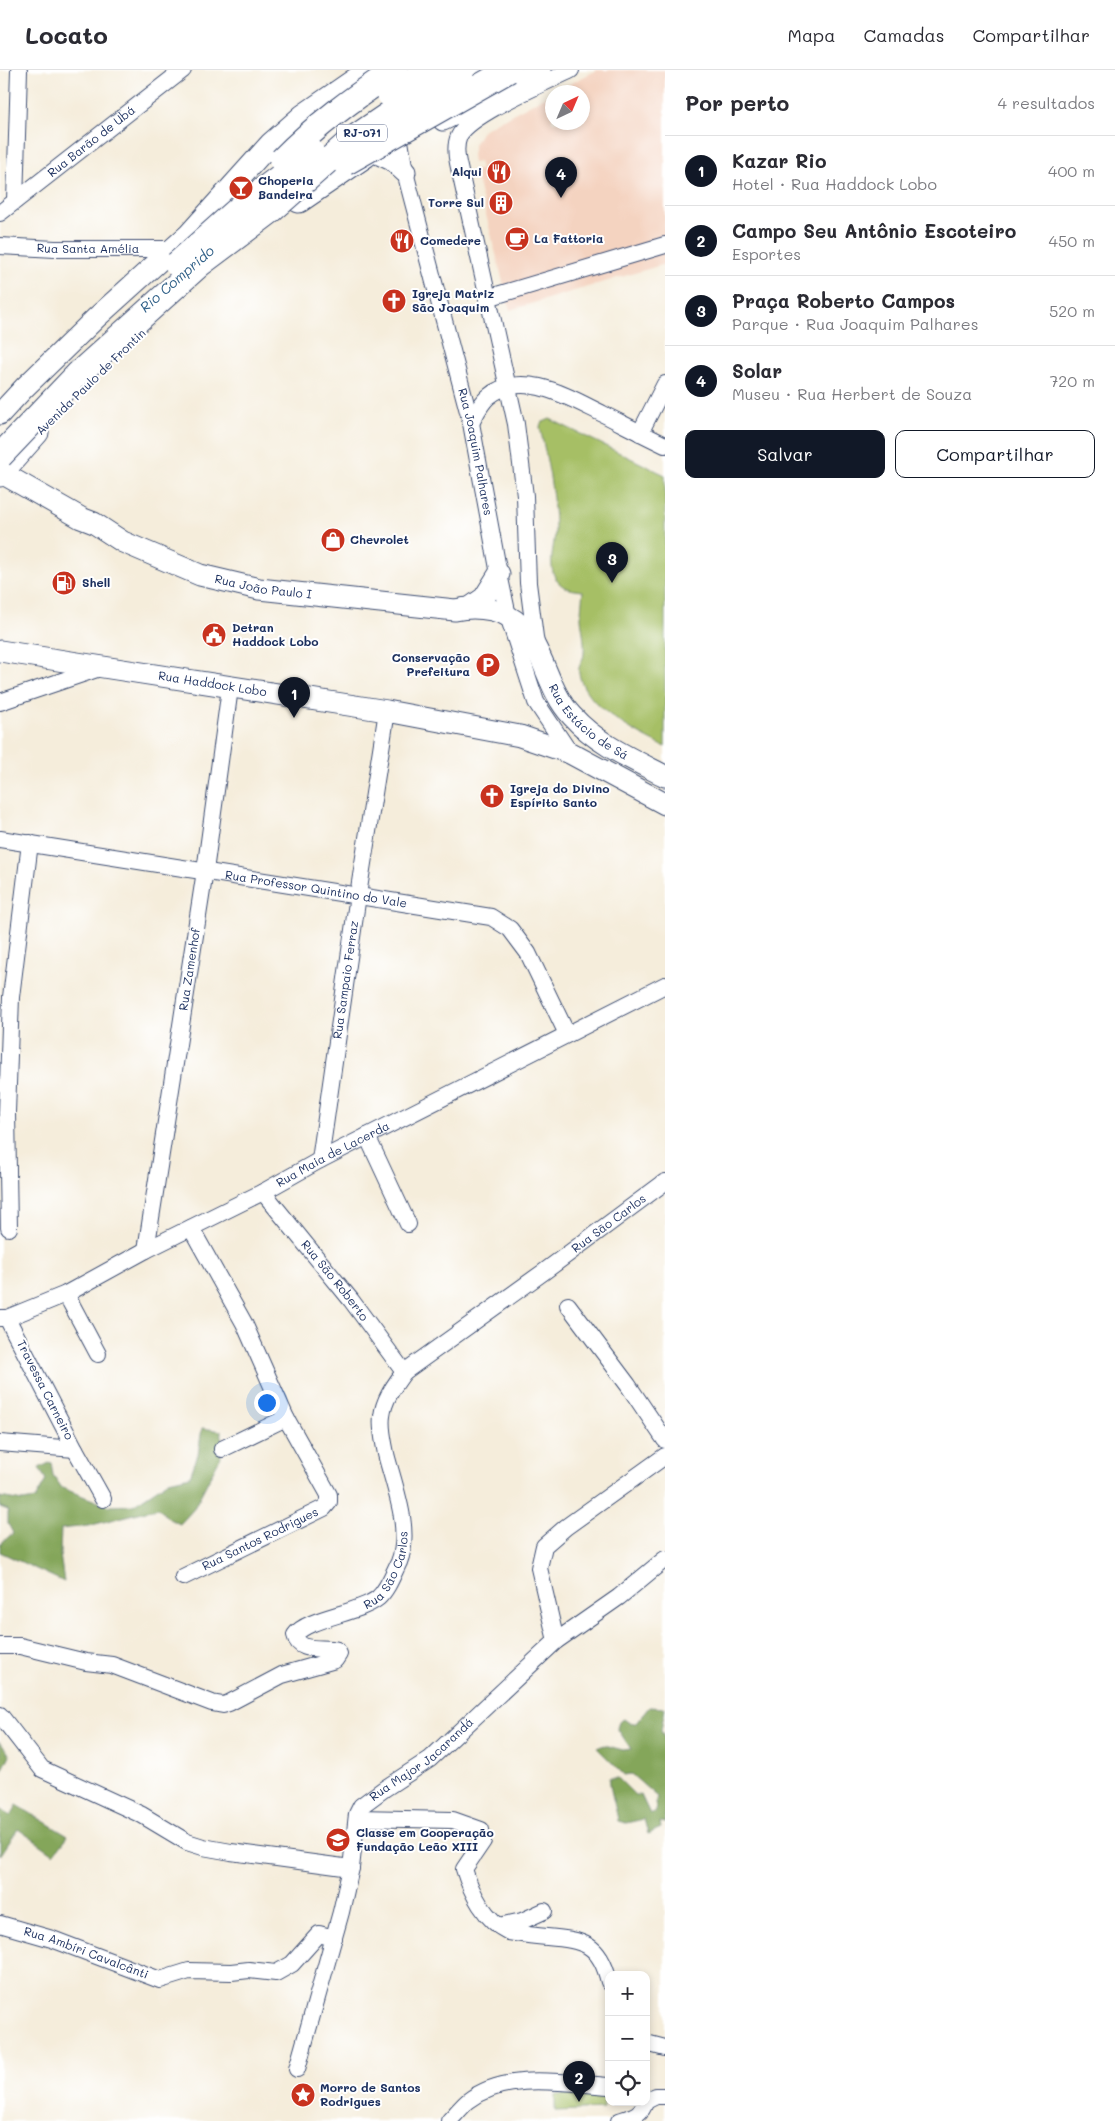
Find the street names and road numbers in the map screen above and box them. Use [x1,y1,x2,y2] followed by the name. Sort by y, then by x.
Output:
[44,102,138,180] street label: Rua Barão de Ubá
[337,124,387,142] road number: RJ-071
[36,239,139,256] street label: Rua Santa Amélia
[32,325,149,438] street label: Avenida Paulo de Frontin
[455,386,497,517] street label: Rua Joaquim Palhares
[213,570,313,602] street label: Rua João Paulo I
[157,667,268,699] street label: Rua Haddock Lobo
[546,681,631,763] street label: Rua Estácio de Sá
[224,866,408,911] street label: Rua Professor Quintino do Vale
[328,919,361,1040] street label: Rua Sampaio Ferraz
[174,926,203,1012] street label: Rua Zamenhof
[273,1117,392,1190] street label: Rua Maia de Lacerda
[568,1190,649,1256] street label: Rua São Carlos
[298,1236,373,1324] street label: Rua São Roberto
[14,1337,78,1442] street label: Travessa Carneiro
[199,1503,321,1574] street label: Rua Santos Rodrigues
[361,1531,411,1612] street label: Rua São Carlos
[366,1714,476,1804] street label: Rua Major Jacarandá
[22,1922,151,1982] street label: Rua Ambíri Cavalcânti

